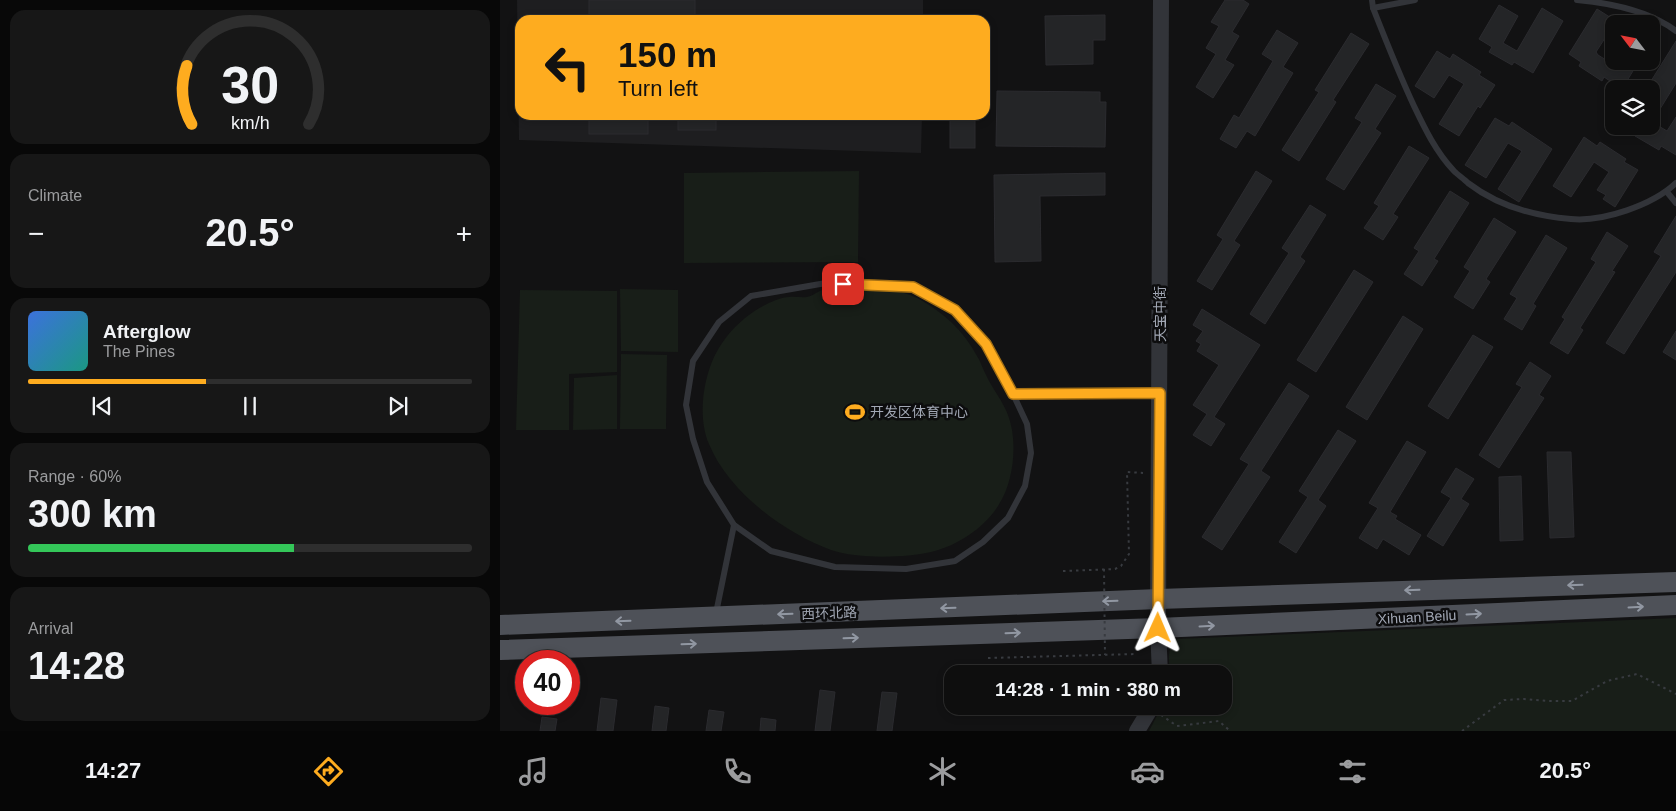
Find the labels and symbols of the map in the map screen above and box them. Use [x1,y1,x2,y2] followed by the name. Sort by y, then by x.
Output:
[1605,15,1660,70] north arrow
[822,263,864,305] pin
[1152,286,1168,342] street label: 天宝中街
[844,401,866,423] sports icon: 开发区体育中心
[870,404,968,420] place label: 开发区体育中心
[1567,580,1584,590] one-way arrow
[1405,586,1421,595] one-way arrow
[1102,596,1118,606] one-way arrow
[1131,601,1183,653] position arrow
[1628,602,1644,612] one-way arrow
[940,603,956,612] one-way arrow
[801,604,857,622] street label: 西环北路
[1377,607,1457,627] street label: Xihuan Beilu
[777,610,793,619] one-way arrow
[1466,610,1482,619] one-way arrow
[615,616,632,626] one-way arrow
[1198,621,1214,630] one-way arrow
[1005,628,1021,638] one-way arrow
[843,634,859,643] one-way arrow
[680,639,696,648] one-way arrow
[515,650,580,715] speed limit sign: 40

